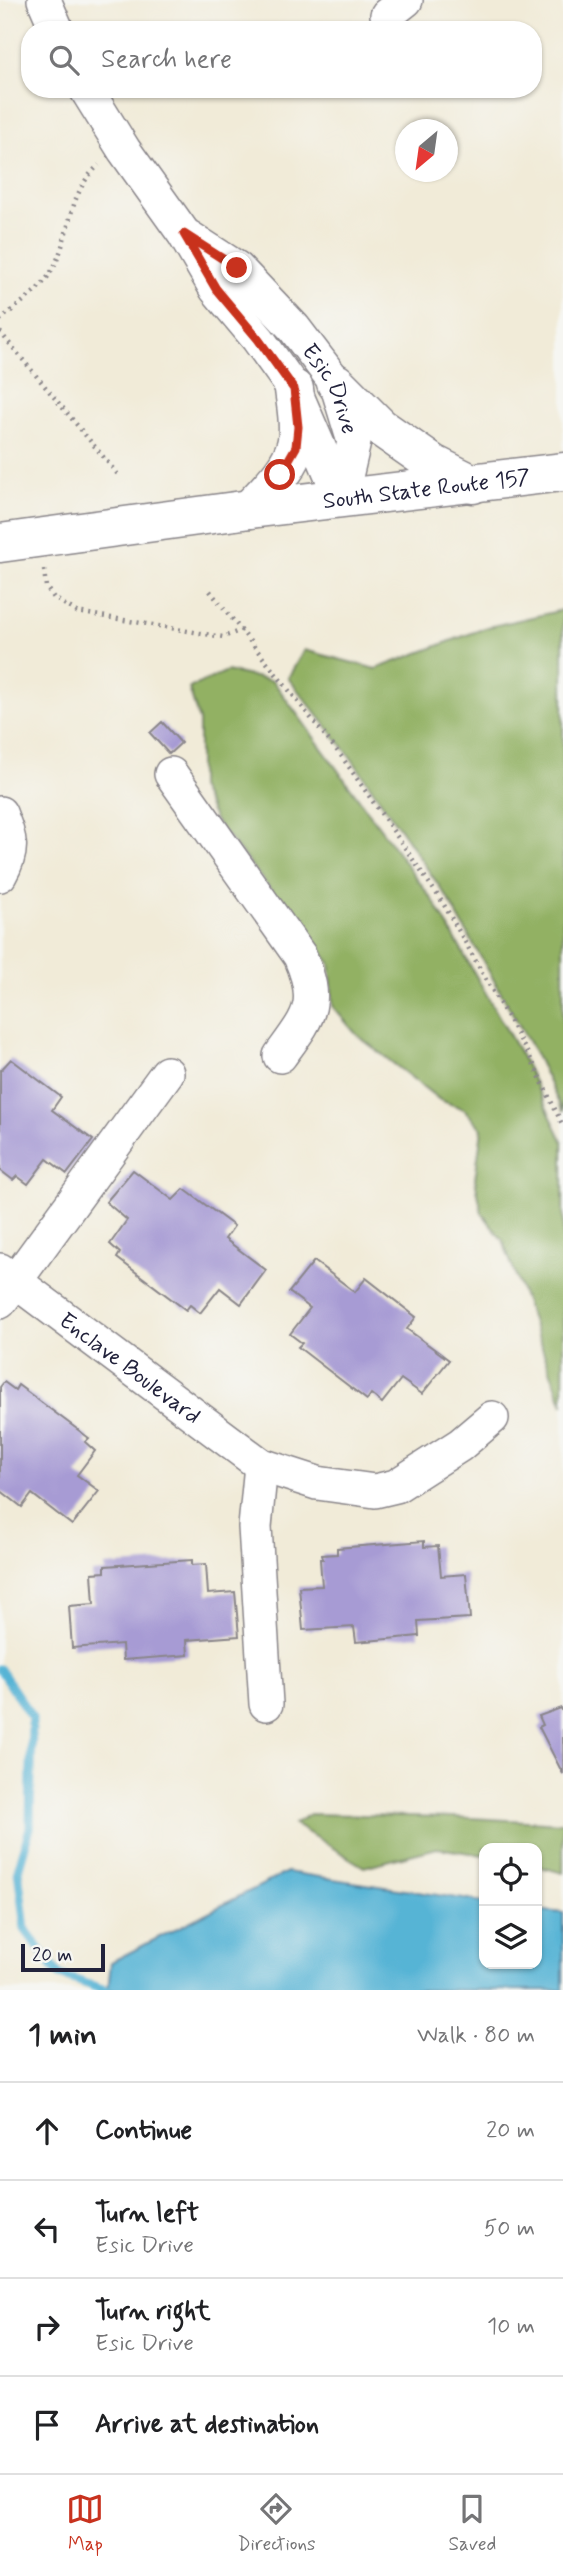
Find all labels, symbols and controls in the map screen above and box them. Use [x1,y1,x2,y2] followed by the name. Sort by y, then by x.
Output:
[21,21,542,98] search box
[45,41,83,79] icon: search
[101,43,232,77] text: Search here
[395,119,458,182] north arrow
[221,252,252,283] route end
[294,338,364,438] street label: Esic Drive
[264,459,295,490] route start
[321,463,532,517] street label: South State Route 157
[52,1306,206,1432] street label: Enclave Boulevard
[479,1843,542,1969] map controls
[479,1843,542,1906] button: locate
[479,1906,542,1969] button: layers
[21,1941,105,1973] scale bar
[32,1943,72,1968] text: 20 m
[28,2016,97,2055] text: 1 min
[417,2021,535,2051] text: Walk · 80 m
[28,2112,66,2150] icon: ahead
[95,2114,192,2148] text: Continue
[486,2116,535,2146] text: 20 m
[95,2197,199,2231] text: Turn left
[28,2210,66,2248] icon: left
[484,2214,535,2244] text: 50 m
[95,2231,194,2261] text: Esic Drive
[95,2295,211,2329] text: Turn right
[28,2308,66,2346] icon: right
[487,2312,535,2342] text: 10 m
[95,2329,194,2359] text: Esic Drive
[28,2406,66,2444] icon: arrive
[95,2408,319,2442] text: Arrive at destination
[66,2490,104,2557] tab: Map
[237,2490,316,2557] tab: Directions
[448,2490,496,2557] tab: Saved

